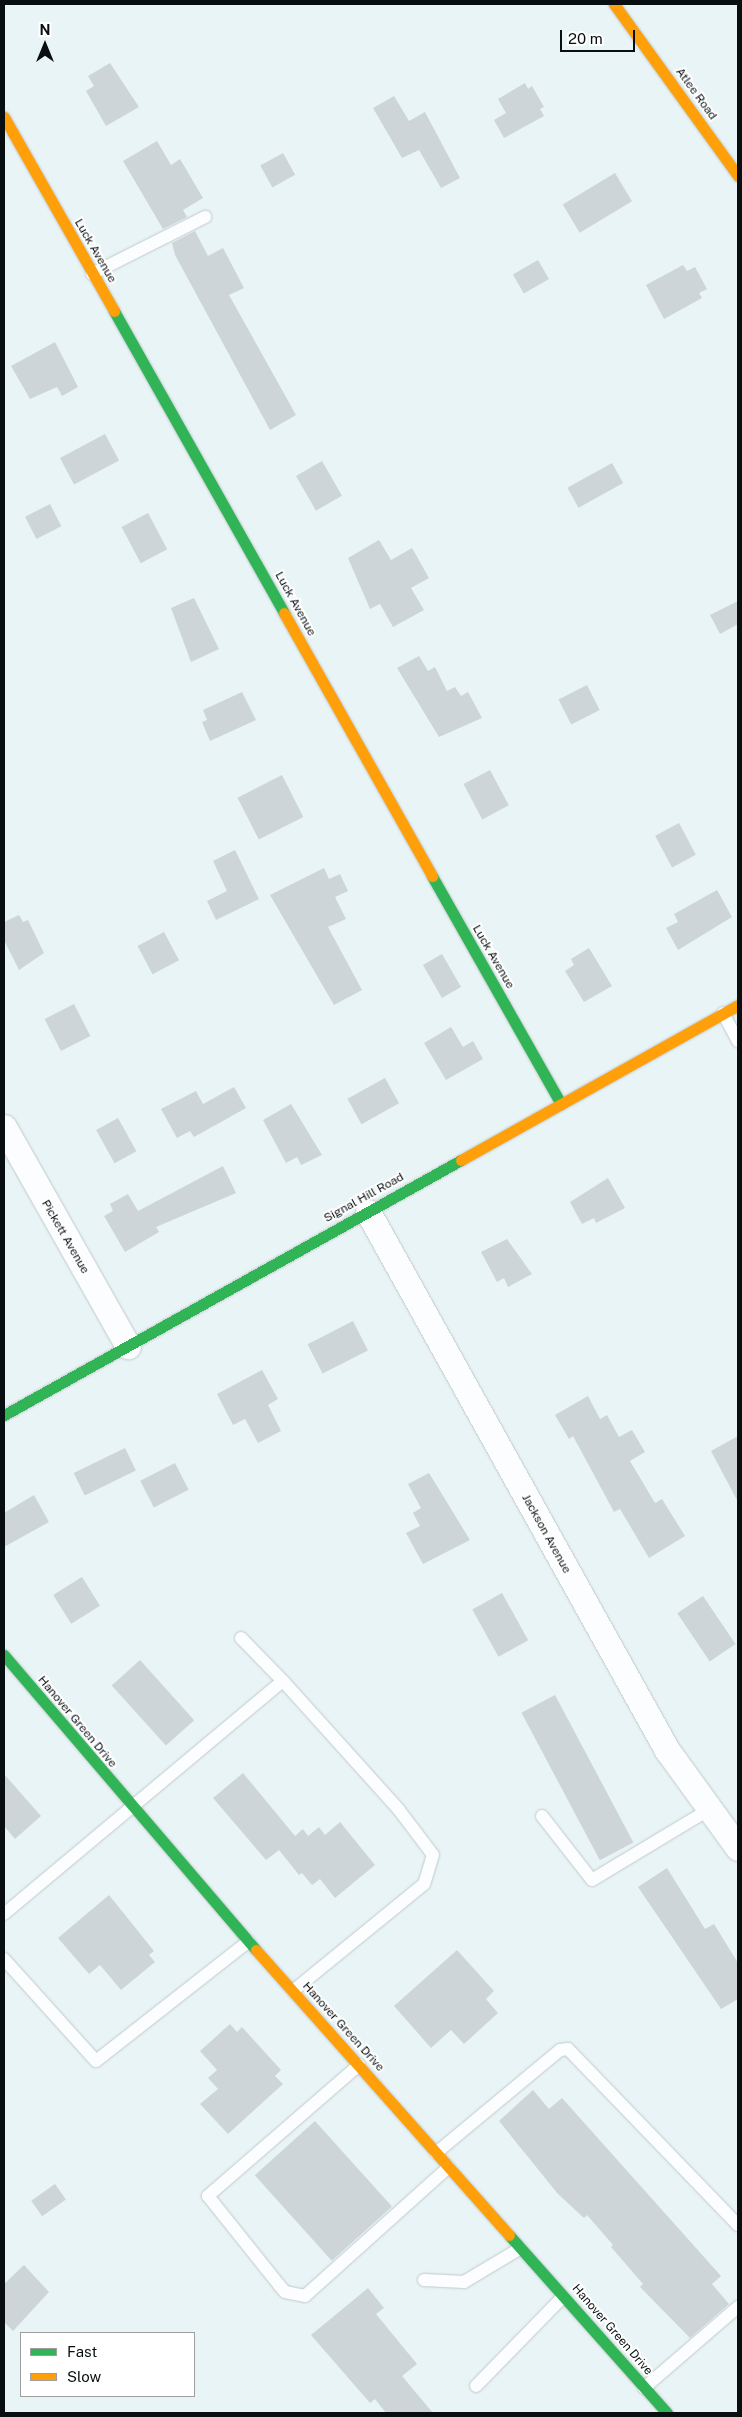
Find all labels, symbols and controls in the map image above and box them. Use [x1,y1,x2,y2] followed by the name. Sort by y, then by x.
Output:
[20,20,70,70] north arrow
[562,20,637,52] scale bar
[40,22,50,38] text: N
[568,30,603,47] text: 20 m
[672,65,720,123] street label: Atlee Road
[71,217,119,285] street label: Luck Avenue
[271,569,319,639] street label: Luck Avenue
[469,923,517,991] street label: Luck Avenue
[321,1170,407,1226] street label: Signal Hill Road
[38,1198,92,1276] street label: Pickett Avenue
[518,1492,574,1576] street label: Jackson Avenue
[34,1673,120,1771] street label: Hanover Green Drive
[299,1979,387,2075] street label: Hanover Green Drive
[569,2282,655,2378] street label: Hanover Green Drive
[20,2332,195,2397] legend
[67,2343,97,2360] text: Fast
[67,2368,101,2385] text: Slow

